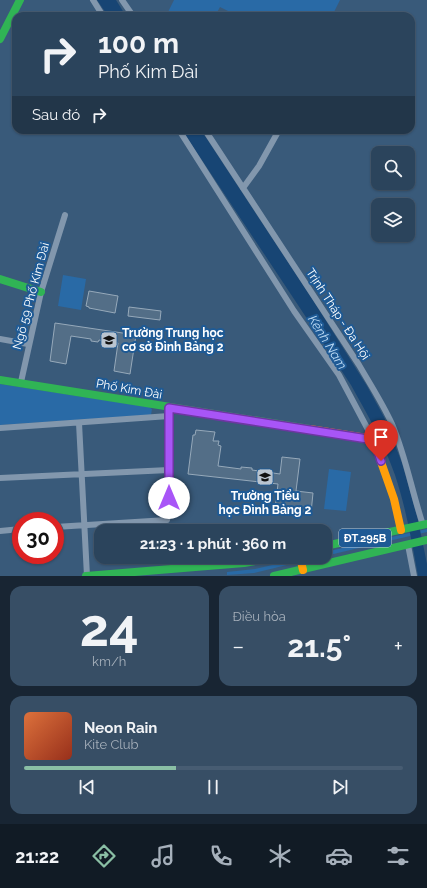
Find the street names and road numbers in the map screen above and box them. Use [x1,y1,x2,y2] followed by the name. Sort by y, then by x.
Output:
[10,241,52,351] street label: Ngõ 59 Phố Kim Đài
[303,266,373,362] street label: Trịnh Tháp - Đa Hội
[95,376,163,402] street label: Phố Kim Đài
[339,529,391,547] road number: ĐT.295B

